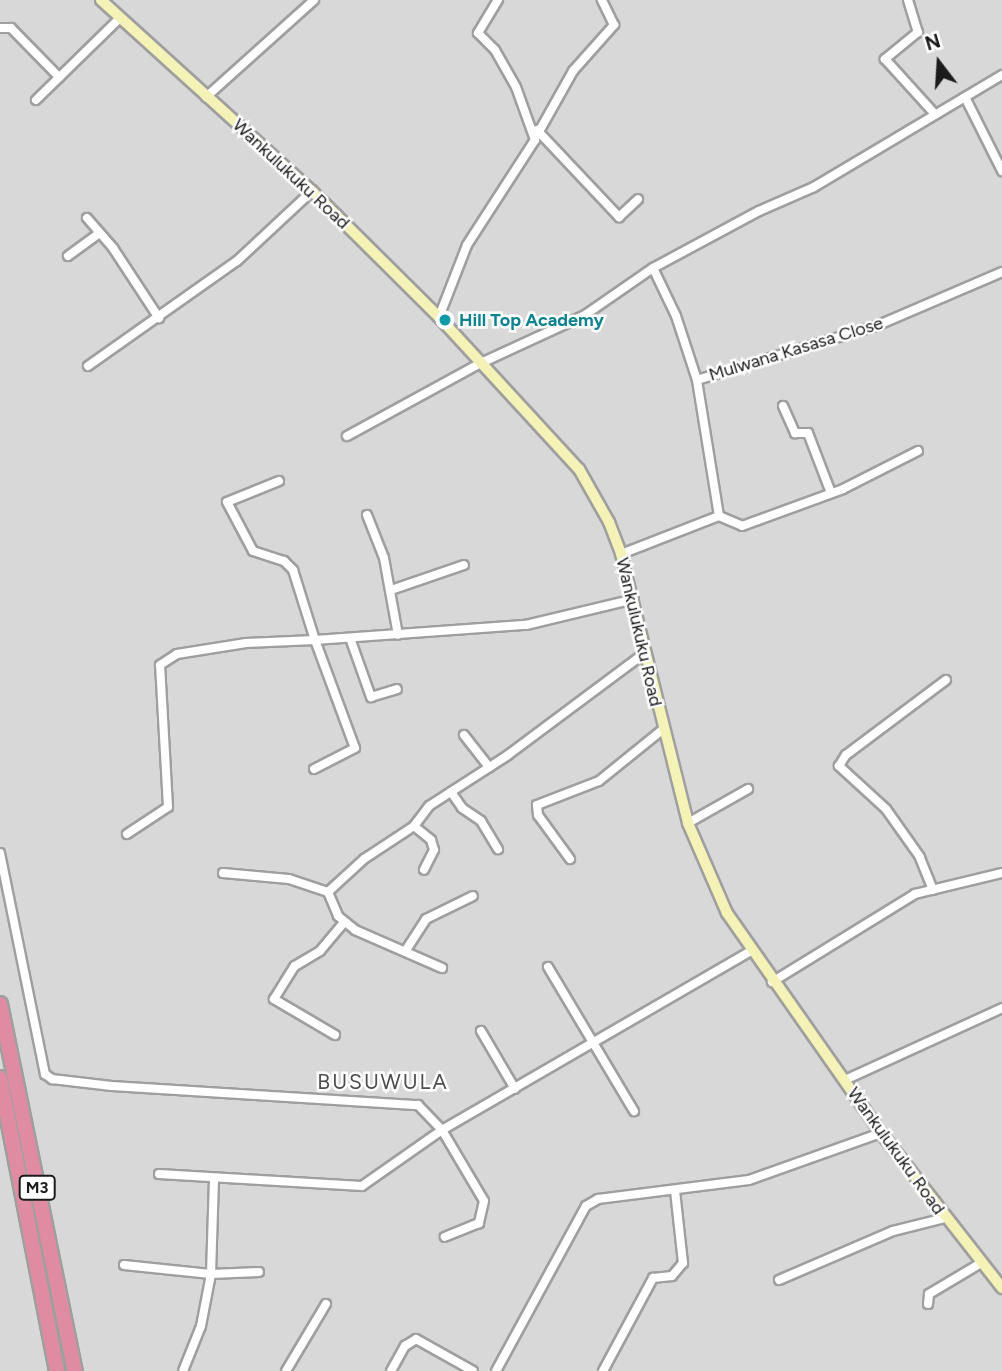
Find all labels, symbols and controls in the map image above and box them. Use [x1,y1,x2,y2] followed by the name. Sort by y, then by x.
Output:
[904,28,974,98] north arrow
[922,29,943,56] text: N
[228,114,354,234] street label: Wankulukuku Road
[459,309,604,331] place label: Hill Top Academy
[437,312,453,328] marker: Hill Top Academy
[706,312,886,386] street label: Mulwana Kasasa Close
[611,556,667,708] street label: Wankulukuku Road
[318,1069,448,1095] district label: BUSUWULA
[843,1083,949,1219] street label: Wankulukuku Road
[18,1176,56,1200] road number: M3

